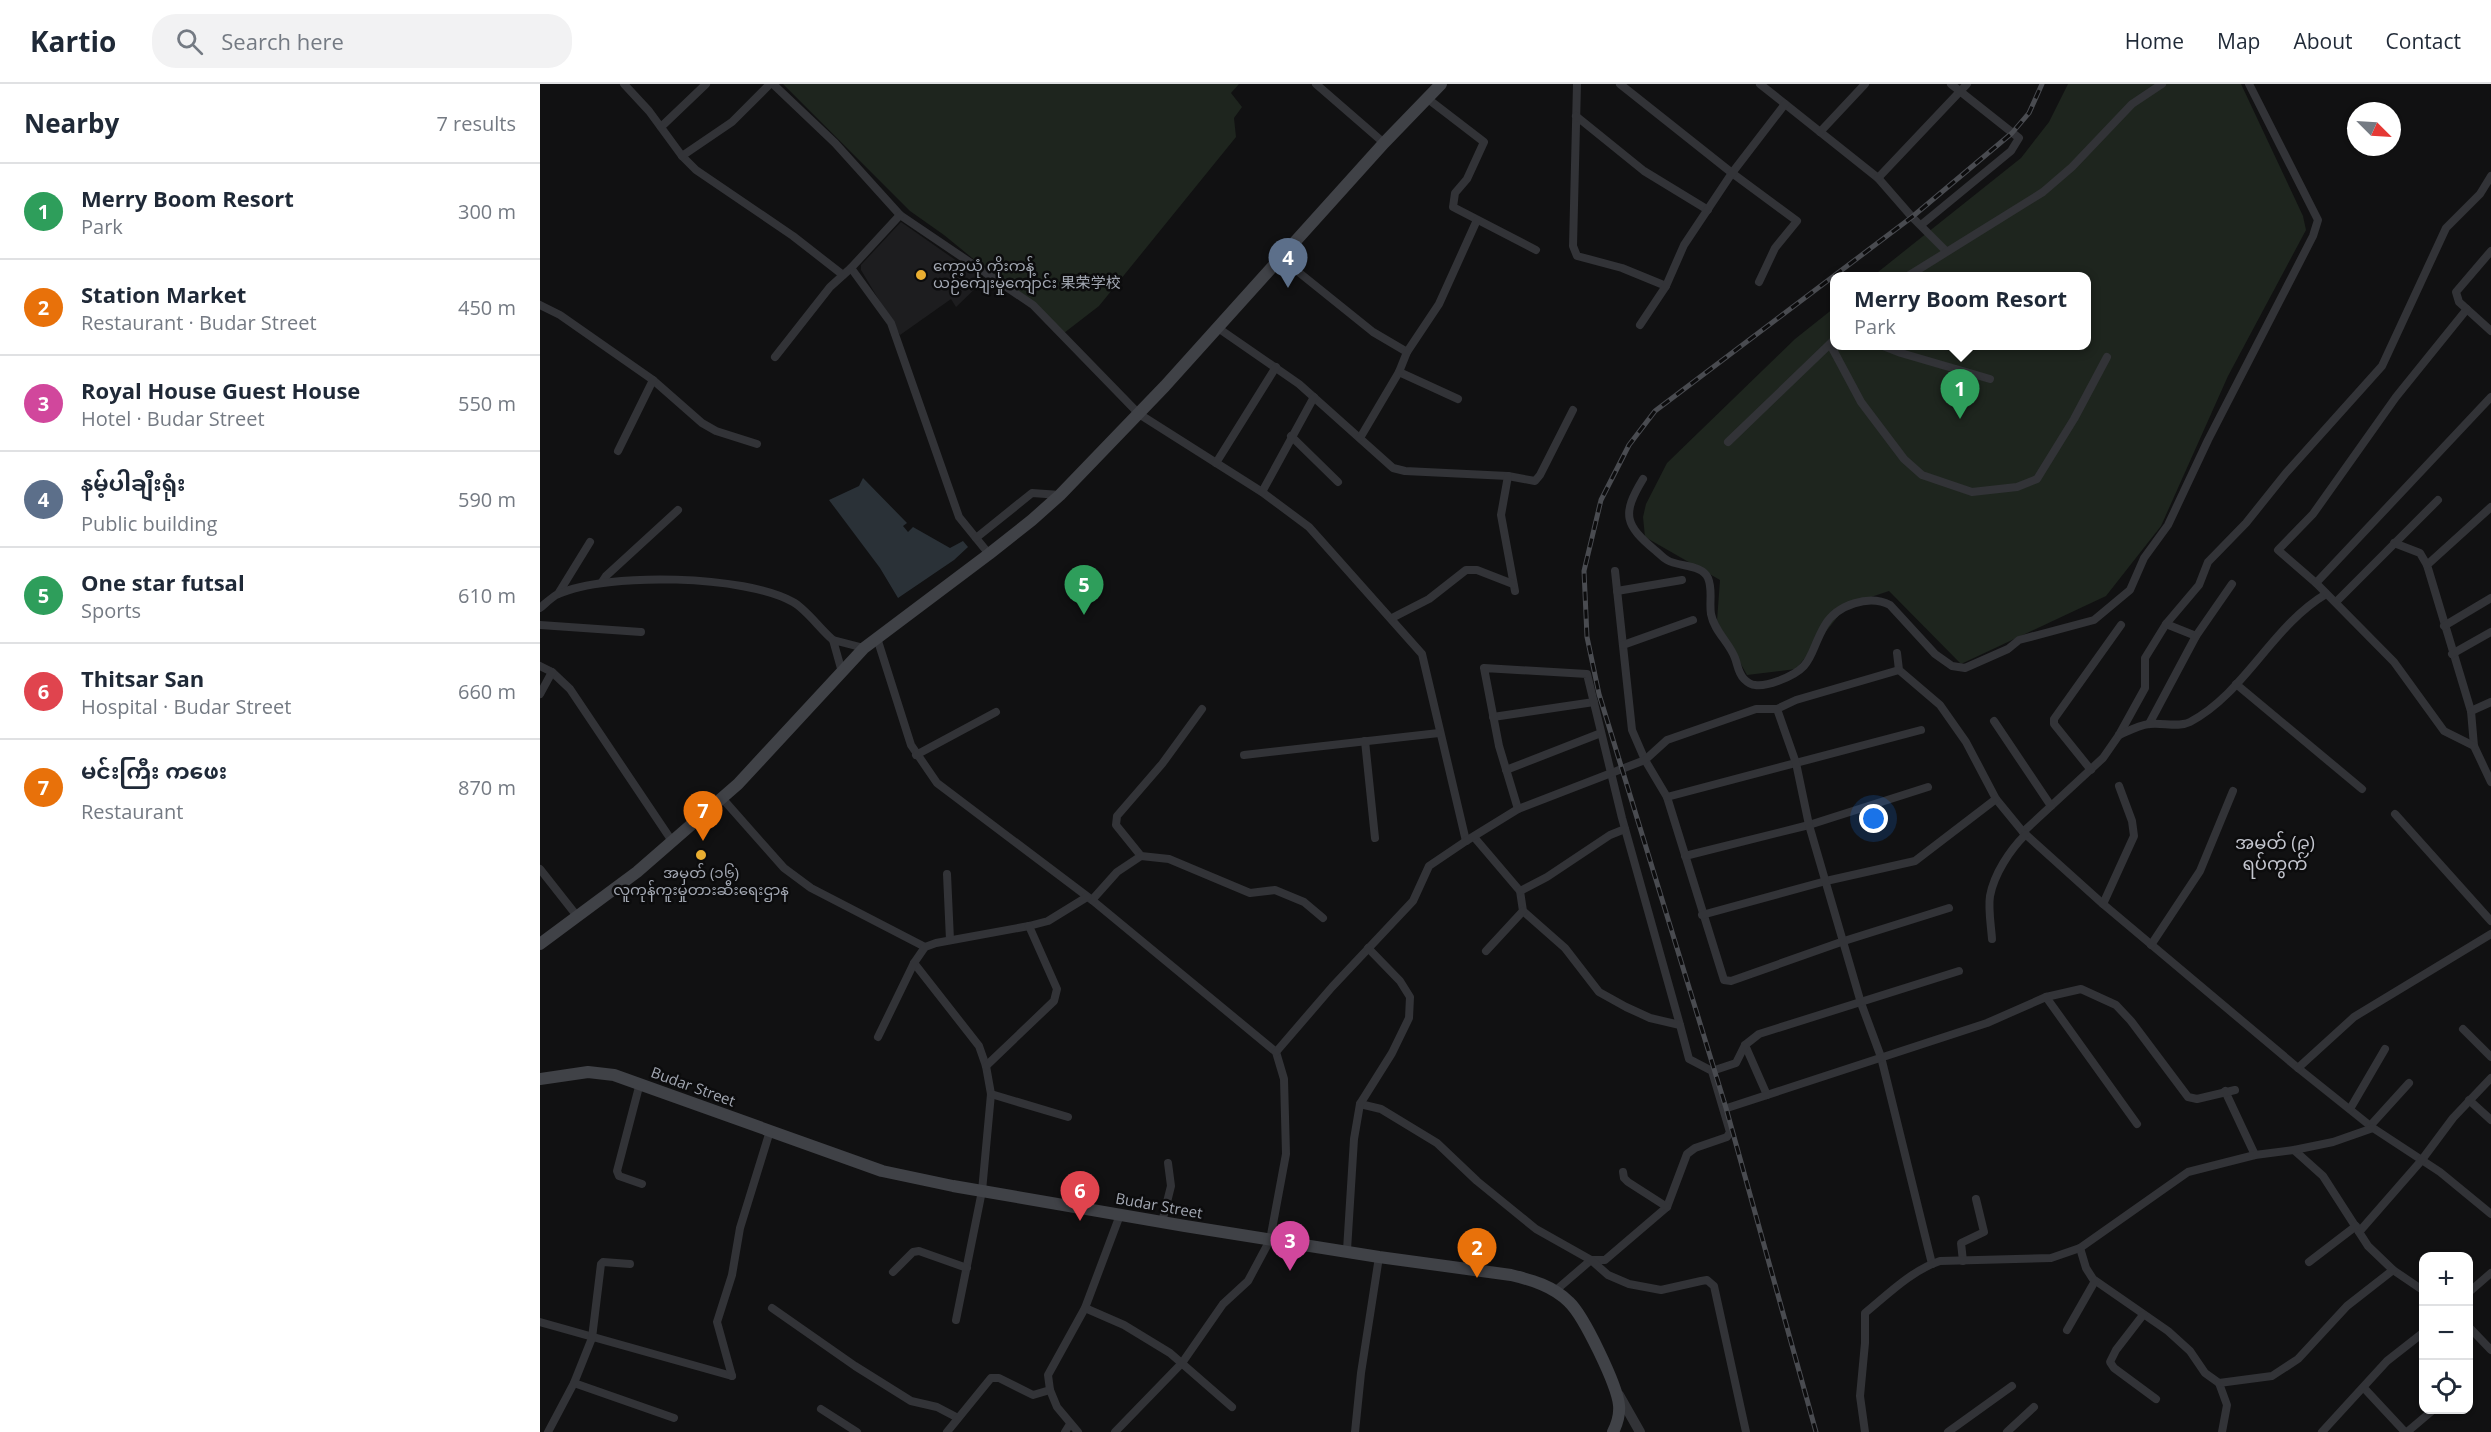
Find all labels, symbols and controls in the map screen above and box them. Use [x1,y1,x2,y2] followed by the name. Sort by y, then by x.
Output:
[152,14,572,68] search box
[30,22,116,60] text: Kartio
[173,25,206,58] icon: search
[221,26,344,56] text: Search here
[2125,27,2184,55] text: Home
[2217,27,2260,55] text: Map
[2293,27,2353,55] text: About
[2386,27,2461,55] text: Contact
[2347,102,2401,156] north arrow
[24,105,119,141] text: Nearby
[436,110,516,137] text: 7 results
[81,183,294,213] text: Merry Boom Resort
[38,198,49,225] text: 1
[458,198,516,225] text: 300 m
[81,213,123,240] text: Park
[1268,238,1308,288] pin: 4
[933,255,1121,295] place label: ကော့ယုံ ကိုးကန့် ယဉ်ကျေးမှုကျောင်း 果荣学校
[914,268,928,282] marker: ကော့ယုံ ကိုးကန့် ယဉ်ကျေးမှုကျောင်း 果荣学校
[1830,272,2091,350] popup
[81,279,246,309] text: Station Market
[1854,283,2067,313] text: Merry Boom Resort
[38,294,49,321] text: 2
[458,294,516,321] text: 450 m
[81,309,317,336] text: Restaurant · Budar Street
[1854,313,1896,340] text: Park
[1940,370,1980,419] pin: 1
[81,375,360,405] text: Royal House Guest House
[38,390,49,417] text: 3
[458,390,516,417] text: 550 m
[81,405,265,432] text: Hotel · Budar Street
[81,467,185,497] text: နမ့်ပါချီးရုံး
[38,486,49,513] text: 4
[458,486,516,513] text: 590 m
[81,510,217,537] text: Public building
[1064,566,1104,615] pin: 5
[81,567,245,597] text: One star futsal
[38,582,49,609] text: 5
[458,582,516,609] text: 610 m
[81,597,141,624] text: Sports
[81,663,204,693] text: Thitsar San
[38,678,49,705] text: 6
[458,678,516,705] text: 660 m
[81,693,291,720] text: Hospital · Budar Street
[81,755,227,785] text: မင်းကြီး ကဖေး
[38,774,49,801] text: 7
[458,774,516,801] text: 870 m
[684,792,722,841] pin: 7
[81,798,183,825] text: Restaurant
[1859,804,1888,833] your location
[2235,830,2315,879] district label: အမှတ် (၉) ရပ်ကွက်
[694,848,708,862] marker: အမှတ် (၁၆) လူကုန်ကူးမှုတားဆီးရေးဌာန
[613,862,789,902] place label: အမှတ် (၁၆) လူကုန်ကူးမှုတားဆီးရေးဌာန
[648,1062,738,1111] street label: Budar Street
[1060,1172,1100,1221] pin: 6
[1114,1187,1204,1223] street label: Budar Street
[1270,1222,1310,1271] pin: 3
[1458,1228,1496,1278] pin: 2
[2419,1252,2473,1414] map controls
[2419,1252,2473,1306] button: +
[2419,1306,2473,1360] button: −
[2419,1360,2473,1414] button: locate

